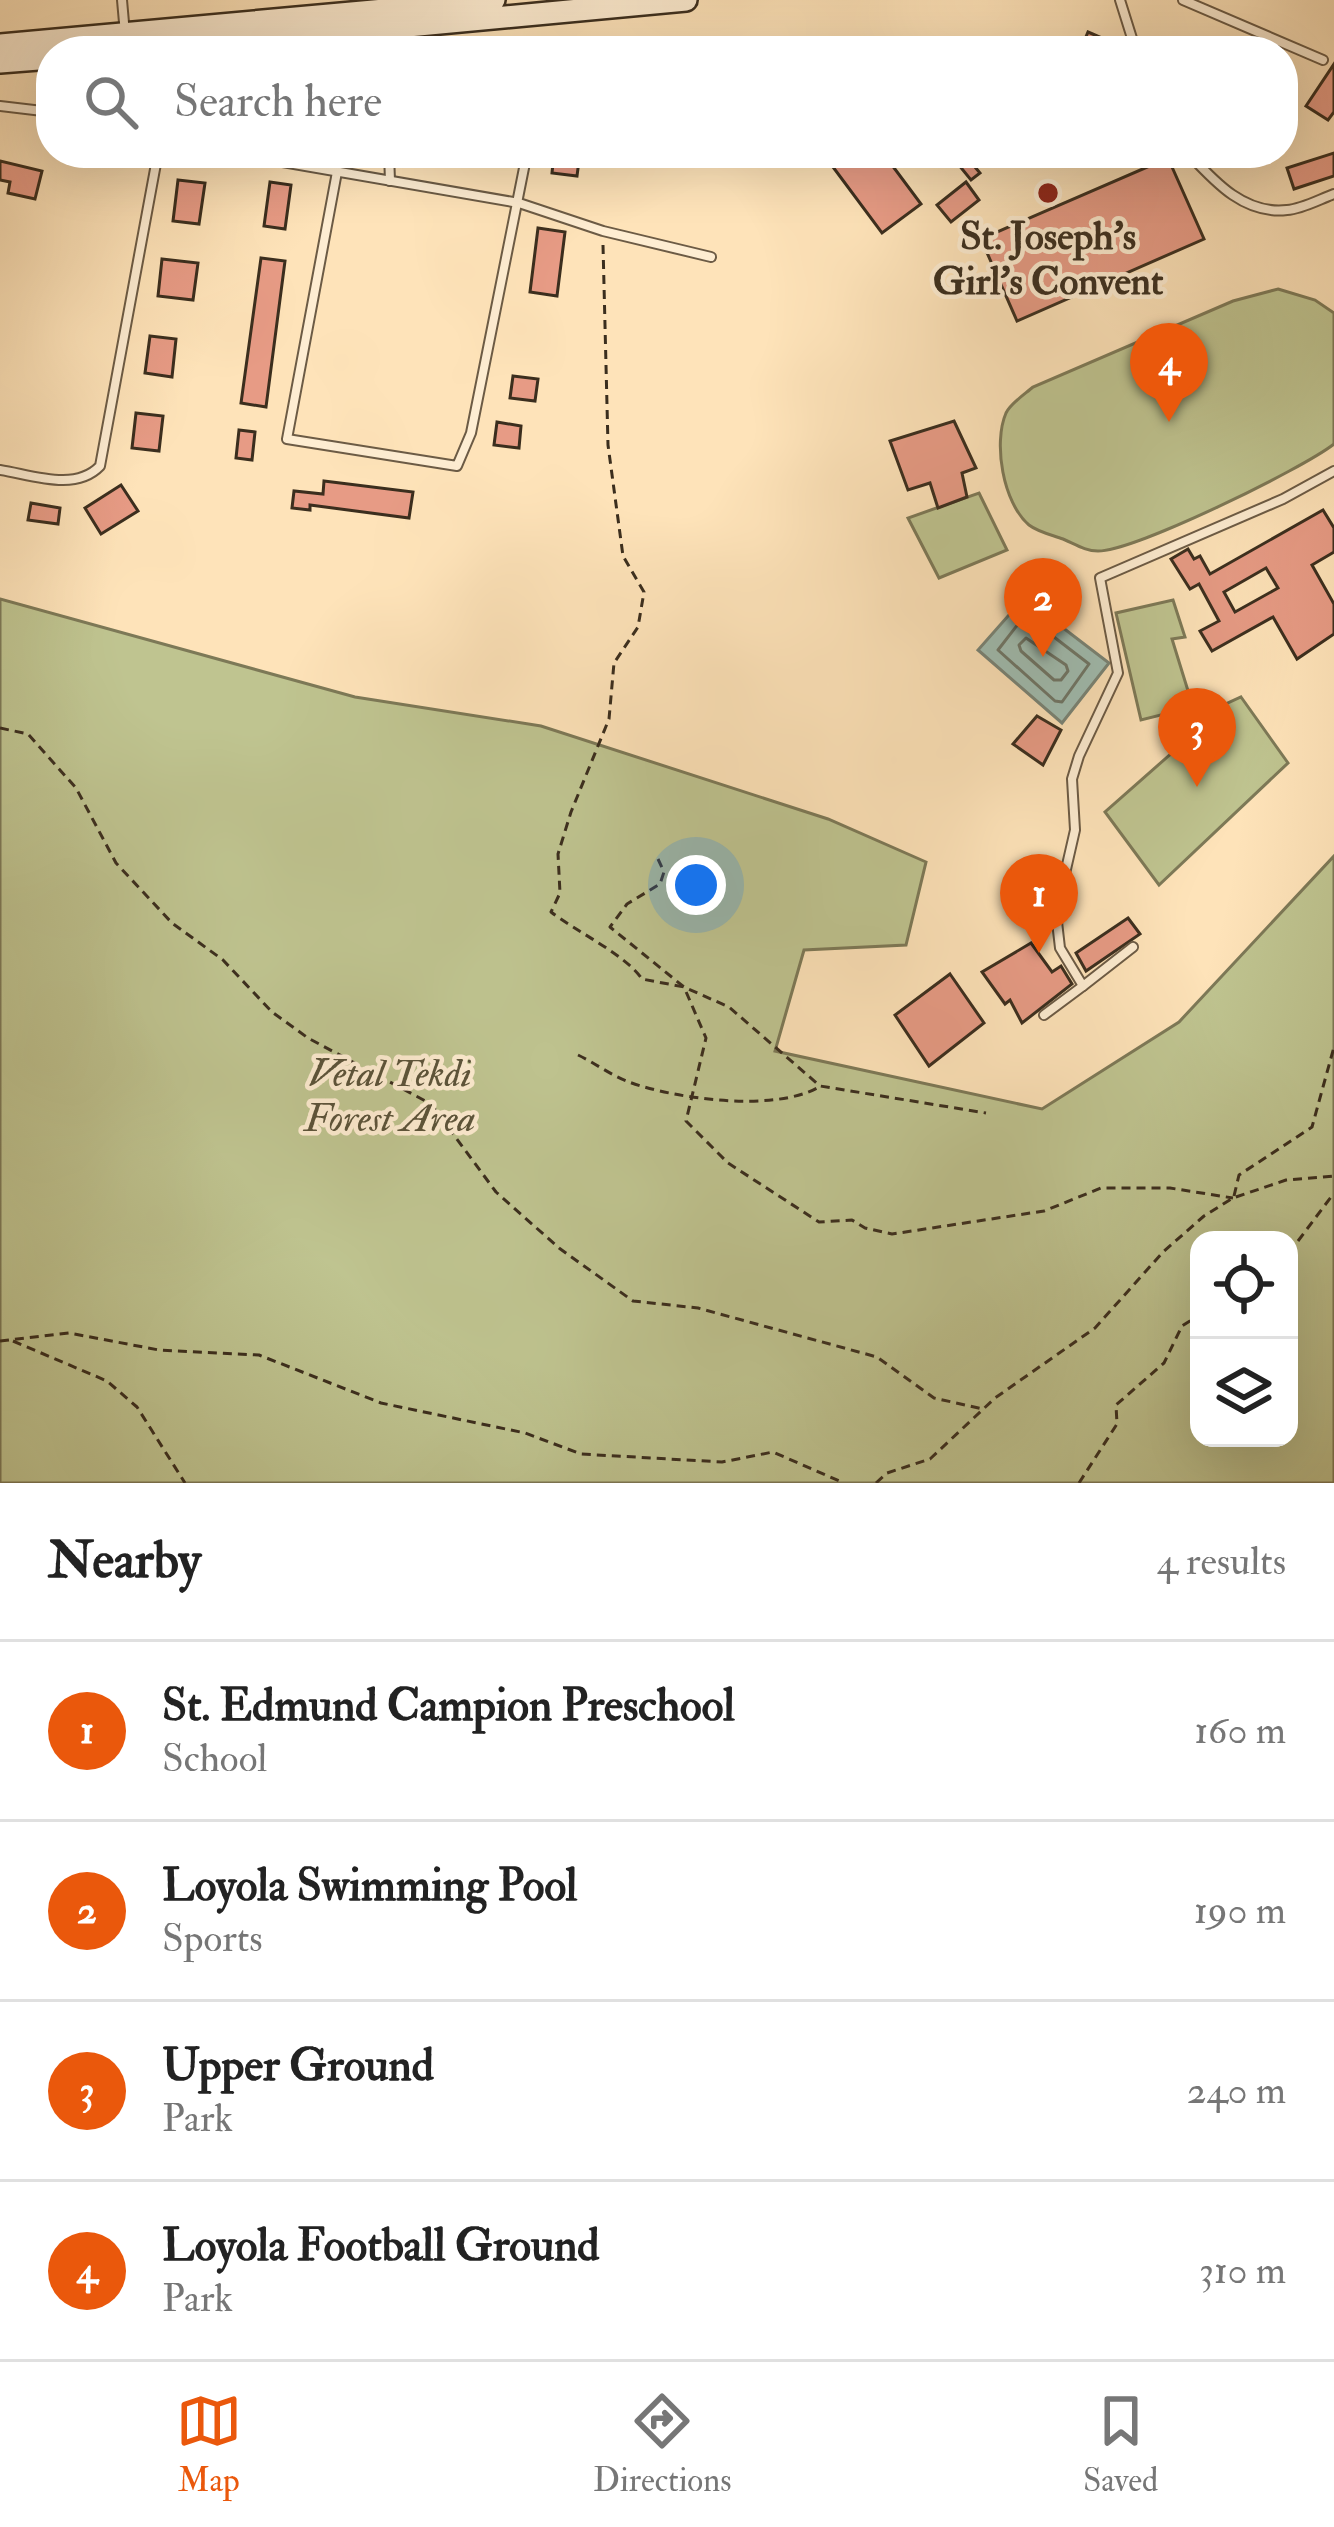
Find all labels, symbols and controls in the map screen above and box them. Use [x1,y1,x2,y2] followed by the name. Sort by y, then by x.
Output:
[36,36,1298,168] search box
[78,69,144,135] icon: search
[174,74,382,130] text: Search here
[1035,180,1061,206] marker: St. Joseph's Girl's Convent
[933,212,1164,306] place label: St. Joseph's Girl's Convent
[1130,323,1208,422] pin: 4
[1004,558,1082,657] pin: 2
[1158,688,1236,787] pin: 3
[1000,854,1078,953] pin: 1
[666,855,726,915] your location
[303,1049,475,1143] park label: Vetal Tekdi Forest Area
[1190,1231,1298,1447] map controls
[1190,1231,1298,1339] button: locate
[1190,1339,1298,1447] button: layers
[48,1529,201,1593] text: Nearby
[1157,1537,1286,1586] text: 4 results
[162,1678,735,1734] text: St. Edmund Campion Preschool
[80,1706,94,1755] text: 1
[1194,1706,1286,1755] text: 160 m
[162,1734,267,1783] text: School
[162,1858,577,1914] text: Loyola Swimming Pool
[77,1886,97,1935] text: 2
[1194,1886,1286,1935] text: 190 m
[162,1914,263,1963] text: Sports
[162,2038,434,2094] text: Upper Ground
[80,2066,94,2115] text: 3
[1187,2066,1286,2115] text: 240 m
[162,2094,233,2143] text: Park
[162,2218,600,2274] text: Loyola Football Ground
[76,2246,98,2295] text: 4
[1199,2246,1286,2295] text: 310 m
[162,2274,233,2323] text: Park
[176,2388,242,2501] tab: Map
[593,2388,732,2501] tab: Directions
[1083,2388,1158,2501] tab: Saved

